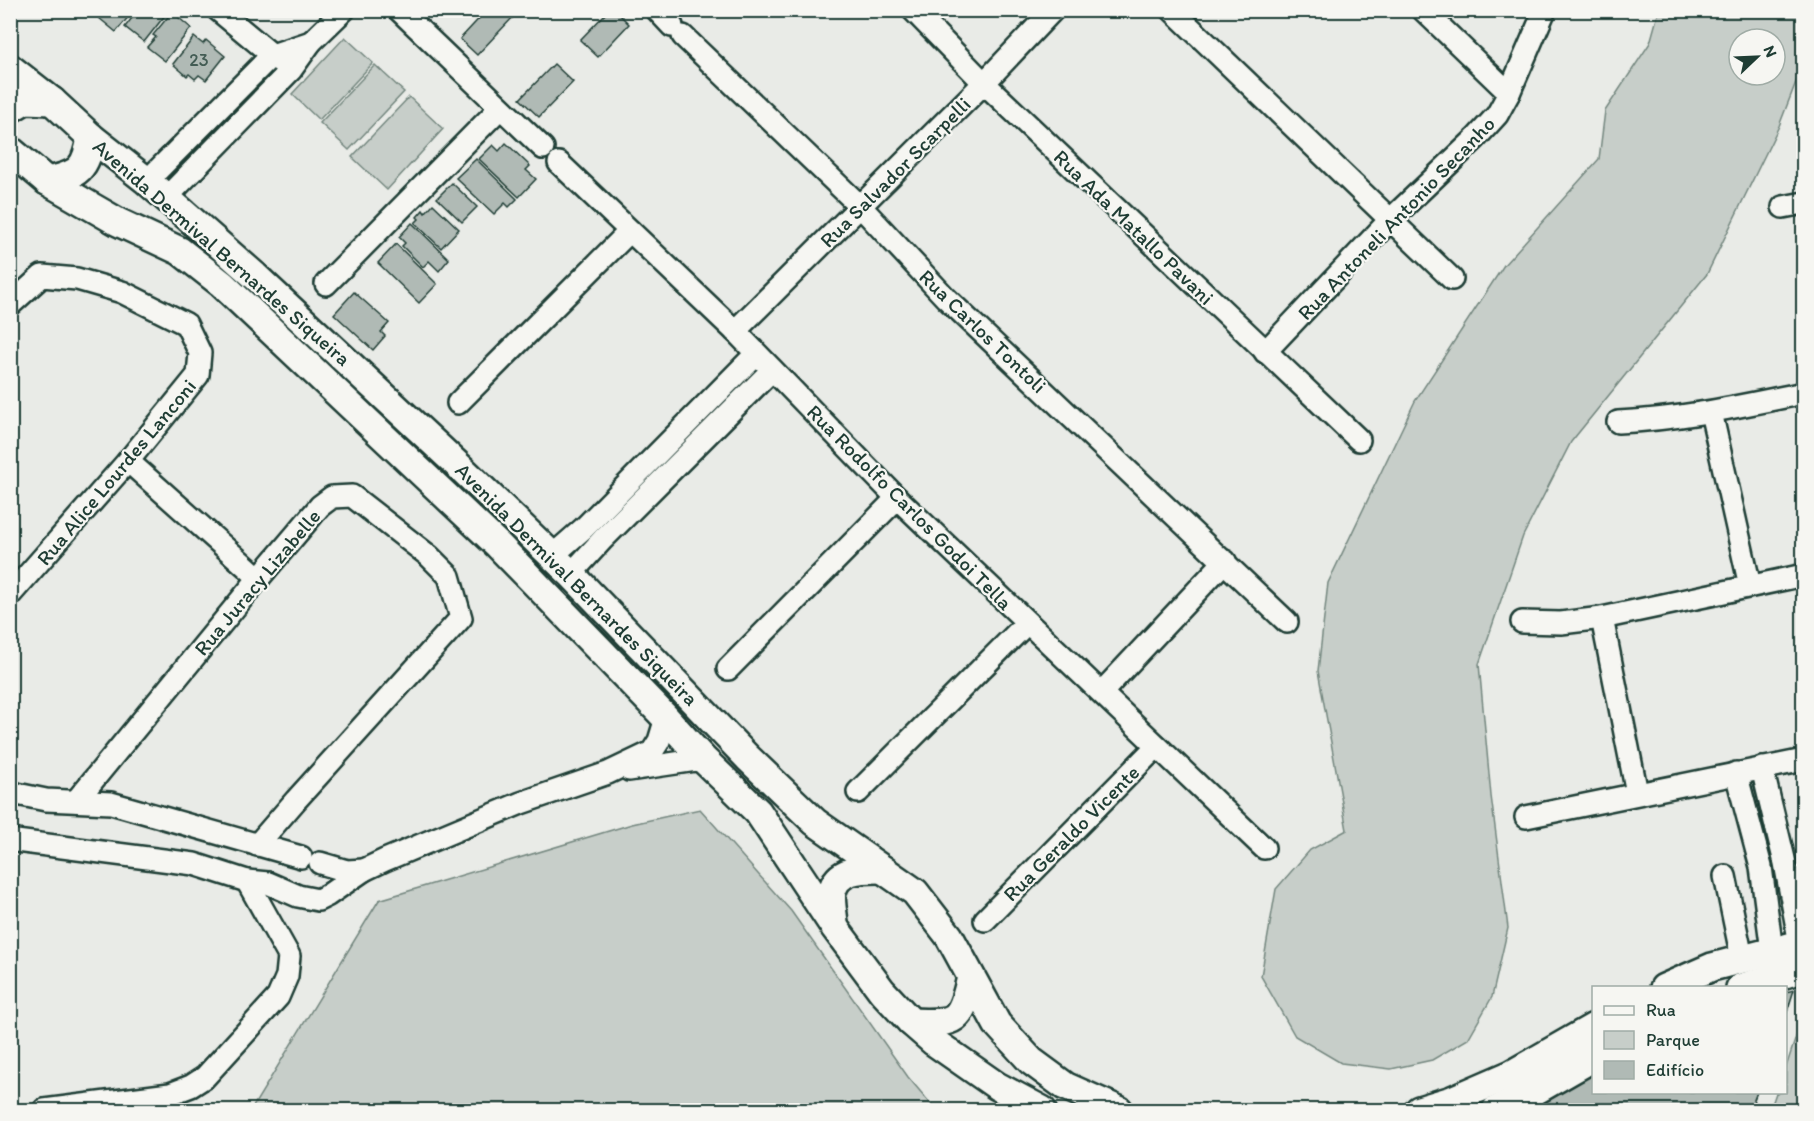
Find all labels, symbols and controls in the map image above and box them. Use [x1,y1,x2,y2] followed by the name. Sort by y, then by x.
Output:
[1727,27,1787,87] north arrow
[1759,43,1781,60] text: N
[189,49,209,71] house number: 23
[814,91,976,253] street label: Rua Salvador Scarpelli
[1292,111,1500,325] street label: Rua Antoneli Antonio Secanho
[88,133,356,371] street label: Avenida Dermival Bernardes Siqueira
[1049,144,1219,310] street label: Rua Ada Matallo Pavani
[914,264,1052,398] street label: Rua Carlos Tontoli
[31,374,201,570] street label: Rua Alice Lourdes Lanconi
[802,399,1018,615] street label: Rua Rodolfo Carlos Godoi Tella
[450,457,704,711] street label: Avenida Dermival Bernardes Siqueira
[188,504,326,660] street label: Rua Juracy Lizabelle
[998,760,1144,906] street label: Rua Geraldo Vicente
[1592,986,1787,1094] legend
[1646,999,1676,1021] text: Rua
[1646,1029,1700,1051] text: Parque
[1646,1059,1704,1081] text: Edifício

